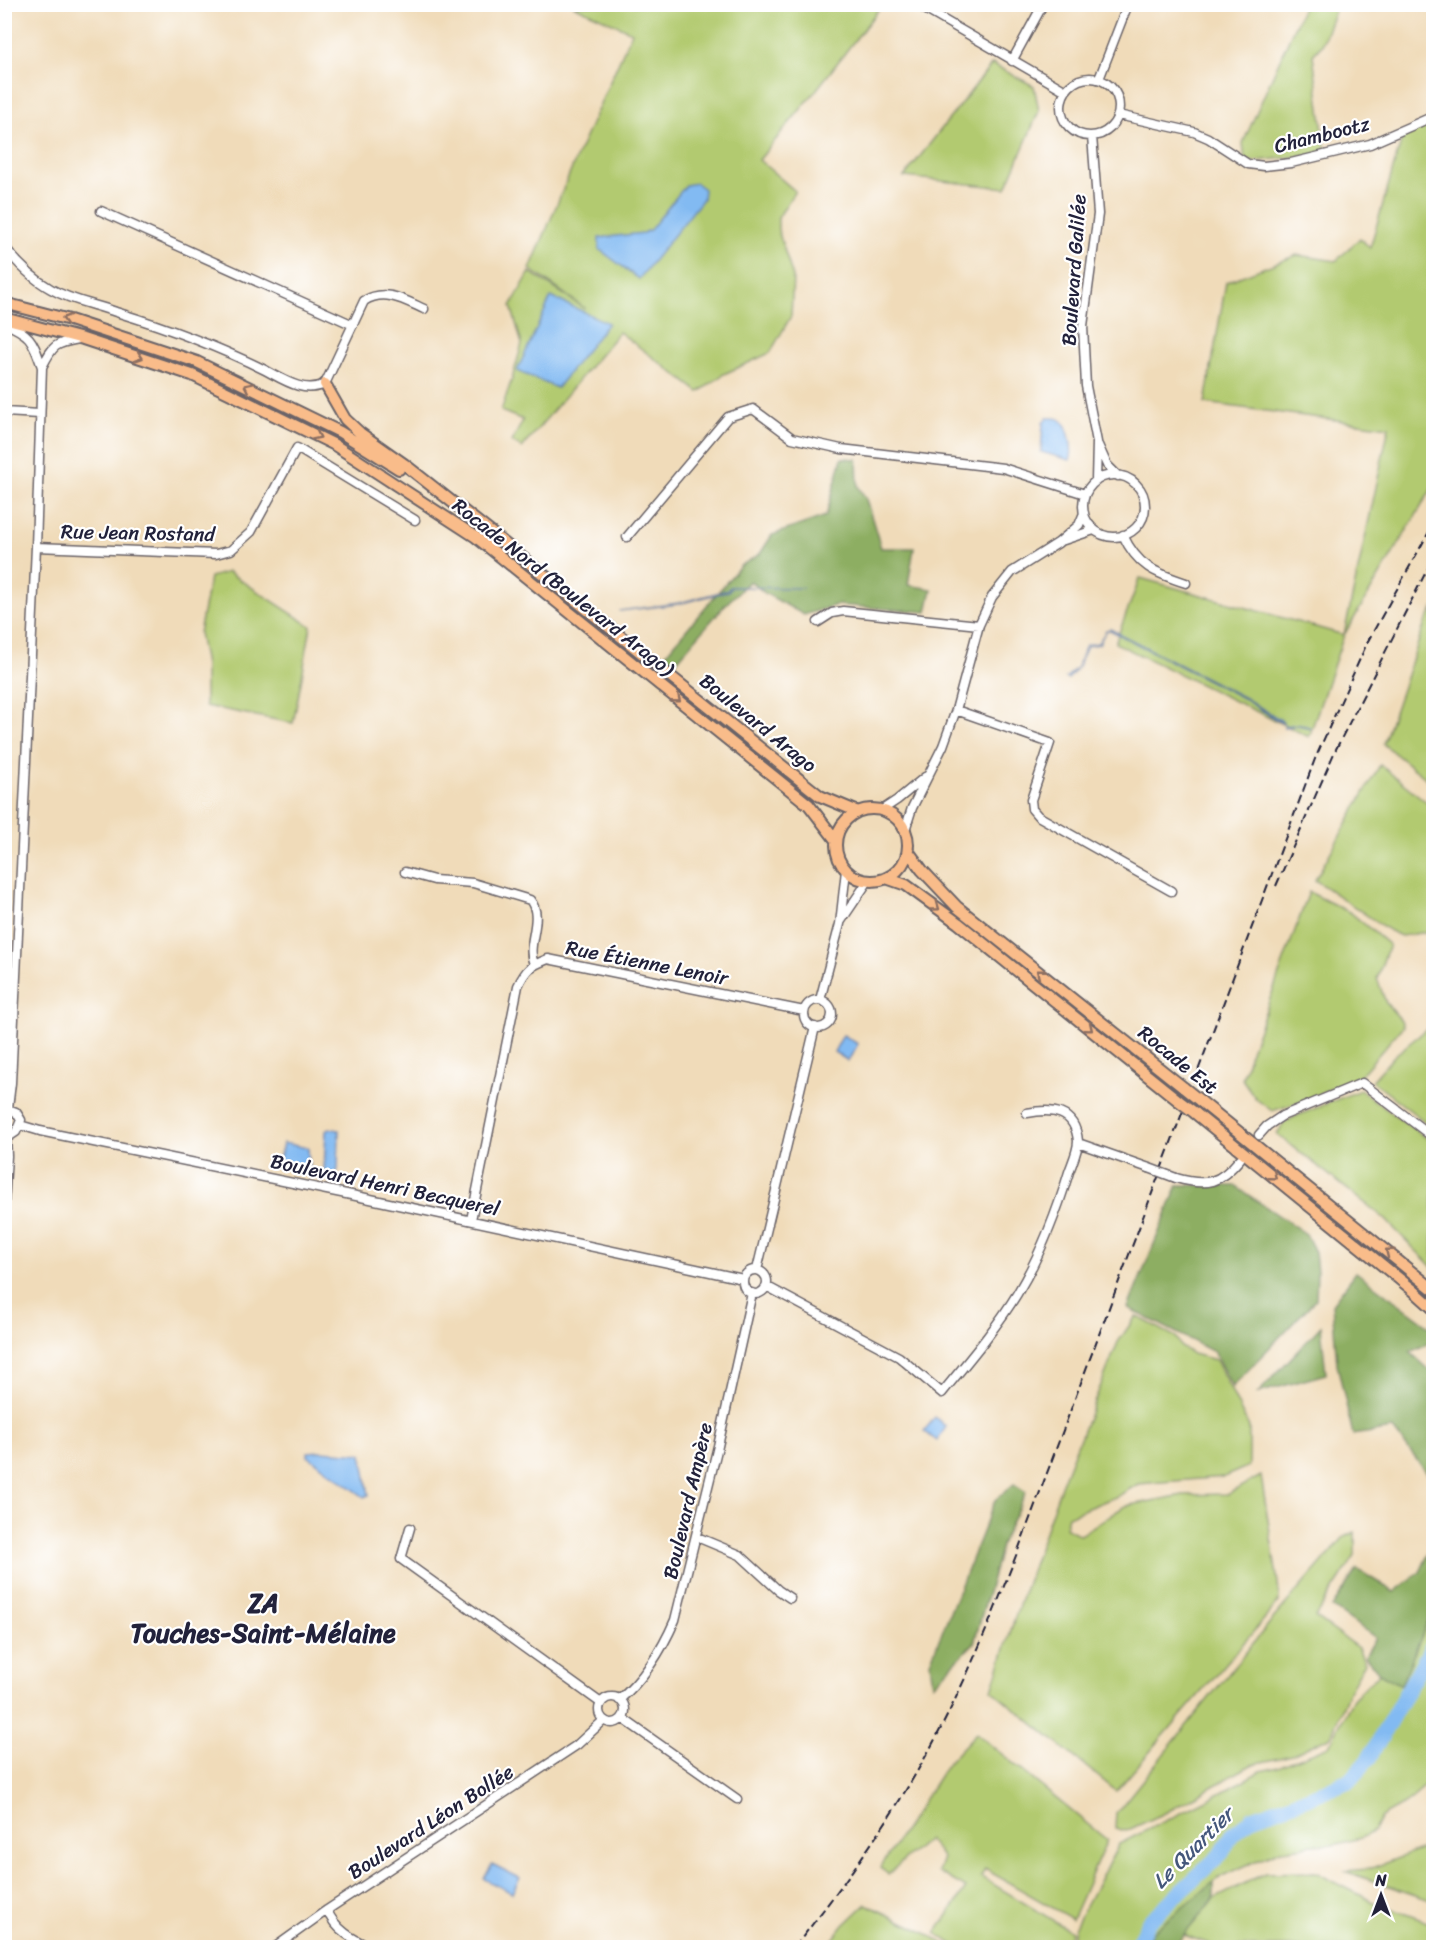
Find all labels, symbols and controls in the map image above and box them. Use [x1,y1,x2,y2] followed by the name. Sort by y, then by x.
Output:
[1271,106,1374,164] street label: Chambootz
[1051,193,1097,347] street label: Boulevard Galilée
[61,314,71,327] one-way arrow
[133,350,144,363] one-way arrow
[244,383,255,394] one-way arrow
[310,429,321,441] one-way arrow
[444,489,683,686] street label: Rocade Nord (Boulevard Arago)
[61,514,217,552] street label: Rue Jean Rostand
[691,664,825,782] street label: Boulevard Arago
[670,692,681,703] one-way arrow
[930,900,941,911] one-way arrow
[563,930,733,996] street label: Rue Étienne Lenoir
[1036,969,1047,980] one-way arrow
[1130,1016,1226,1104] street label: Rocade Est
[1082,1021,1093,1032] one-way arrow
[267,1144,504,1227] street label: Boulevard Henri Becquerel
[1266,1169,1277,1180] one-way arrow
[1384,1249,1395,1260] one-way arrow
[653,1419,723,1583] street label: Boulevard Ampère
[131,1580,396,1656] district label: ZA Touches-Saint-Mélaine
[341,1755,521,1889] street label: Boulevard Léon Bollée
[1143,1795,1246,1898] water label: Le Quartier
[1351,1865,1411,1925] north arrow
[1374,1866,1387,1895] text: N

